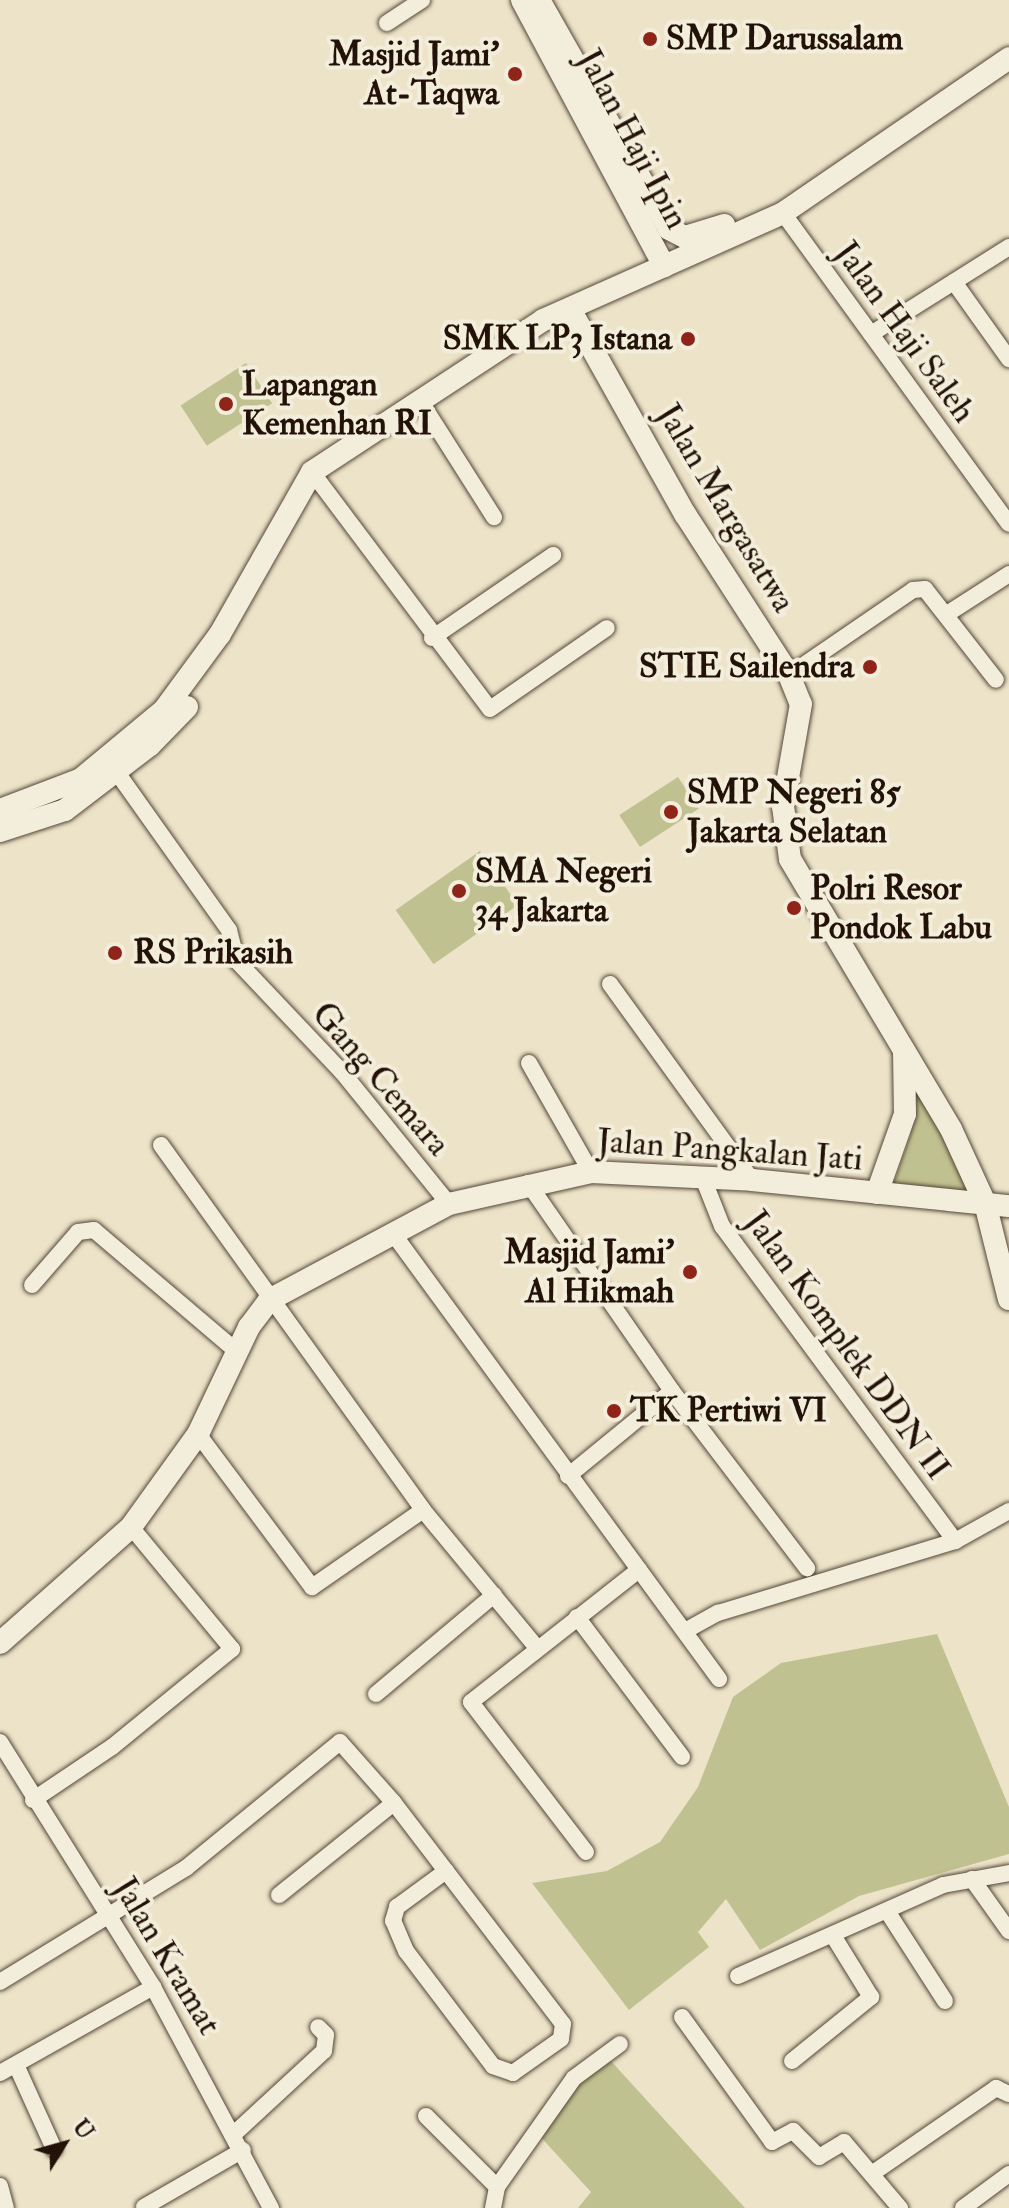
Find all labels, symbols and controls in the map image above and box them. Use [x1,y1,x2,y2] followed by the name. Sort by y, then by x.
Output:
[666,19,903,59] place label: SMP Darussalam
[641,30,659,48] marker: SMP Darussalam
[329,34,499,114] place label: Masjid Jami' At-Taqwa
[569,42,697,236] street label: Jalan Haji Ipin
[506,65,524,83] marker: Masjid Jami' At-Taqwa
[826,234,984,430] street label: Jalan Haji Saleh
[443,319,672,359] place label: SMK LP3 Istana
[679,330,697,348] marker: SMK LP3 Istana
[242,364,432,444] place label: Lapangan Kemenhan RI
[217,395,235,413] marker: Lapangan Kemenhan RI
[648,396,804,620] street label: Jalan Margasatwa
[639,647,854,687] place label: STIE Sailendra
[861,658,879,676] marker: STIE Sailendra
[687,772,900,852] place label: SMP Negeri 85 Jakarta Selatan
[662,803,680,821] marker: SMP Negeri 85 Jakarta Selatan
[475,851,652,930] place label: SMA Negeri 34 Jakarta
[810,868,992,948] place label: Polri Resor Pondok Labu
[450,882,468,900] marker: SMA Negeri 34 Jakarta
[785,899,803,917] marker: Polri Resor Pondok Labu
[133,933,293,973] place label: RS Prikasih
[104,942,126,964] marker: RS Prikasih
[303,994,459,1164] street label: Gang Cemara
[596,1120,864,1180] street label: Jalan Pangkalan Jati
[736,1202,958,1488] street label: Jalan Komplek DDN II
[504,1232,674,1312] place label: Masjid Jami' Al Hikmah
[681,1263,699,1281] marker: Masjid Jami' Al Hikmah
[630,1391,827,1431] place label: TK Pertiwi VI
[605,1402,623,1420] marker: TK Pertiwi VI
[104,1870,230,2042] street label: Jalan Kramat
[24,2104,104,2184] north arrow
[66,2114,100,2145] text: U

